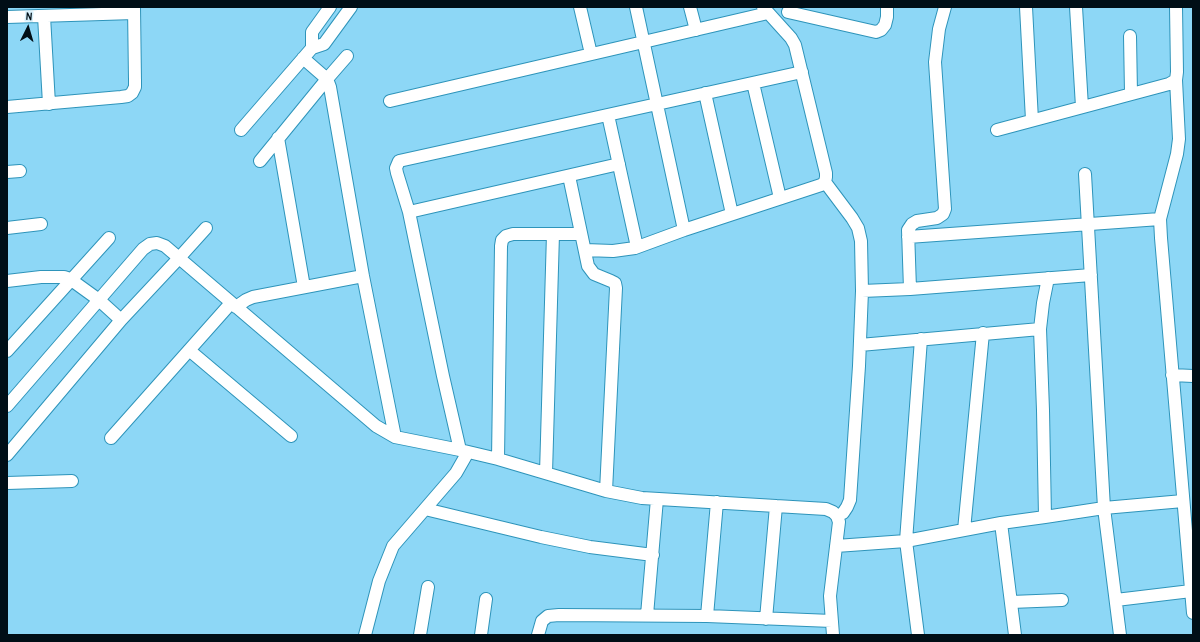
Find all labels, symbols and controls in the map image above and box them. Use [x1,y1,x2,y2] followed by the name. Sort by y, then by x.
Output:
[8,8,48,48] north arrow
[25,9,33,23] text: N

